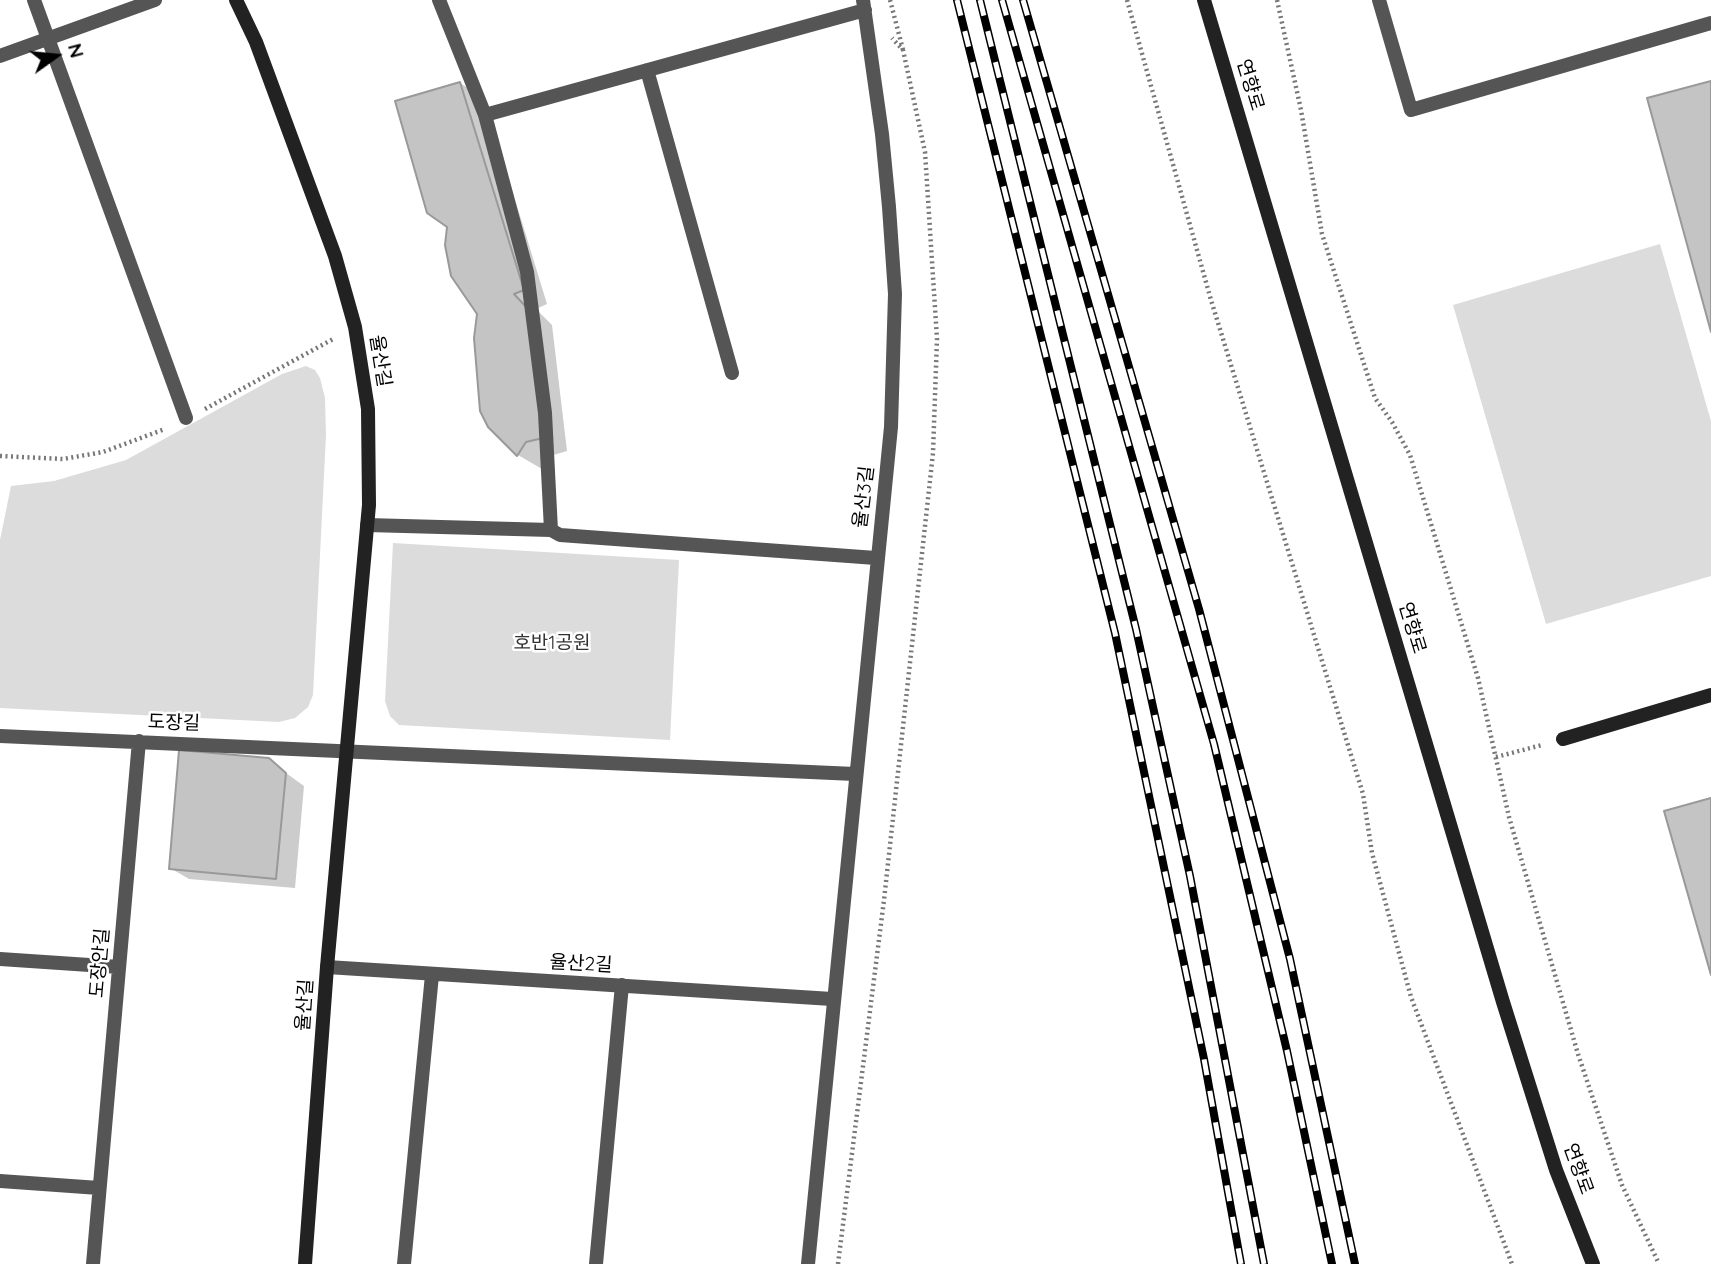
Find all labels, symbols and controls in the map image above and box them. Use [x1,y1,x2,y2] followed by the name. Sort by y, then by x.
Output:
[21,21,91,91] north arrow
[63,41,90,60] text: N
[1231,57,1269,113] street label: 연향로
[365,333,395,389] street label: 율산길
[849,465,879,529] street label: 율산3길
[1393,600,1431,656] street label: 연향로
[514,632,590,654] park label: 호반1공원
[147,711,201,735] street label: 도장길
[86,927,114,999] street label: 도장안길
[549,951,613,977] street label: 율산2길
[292,978,318,1032] street label: 율산길
[1558,1140,1598,1198] street label: 연향로

